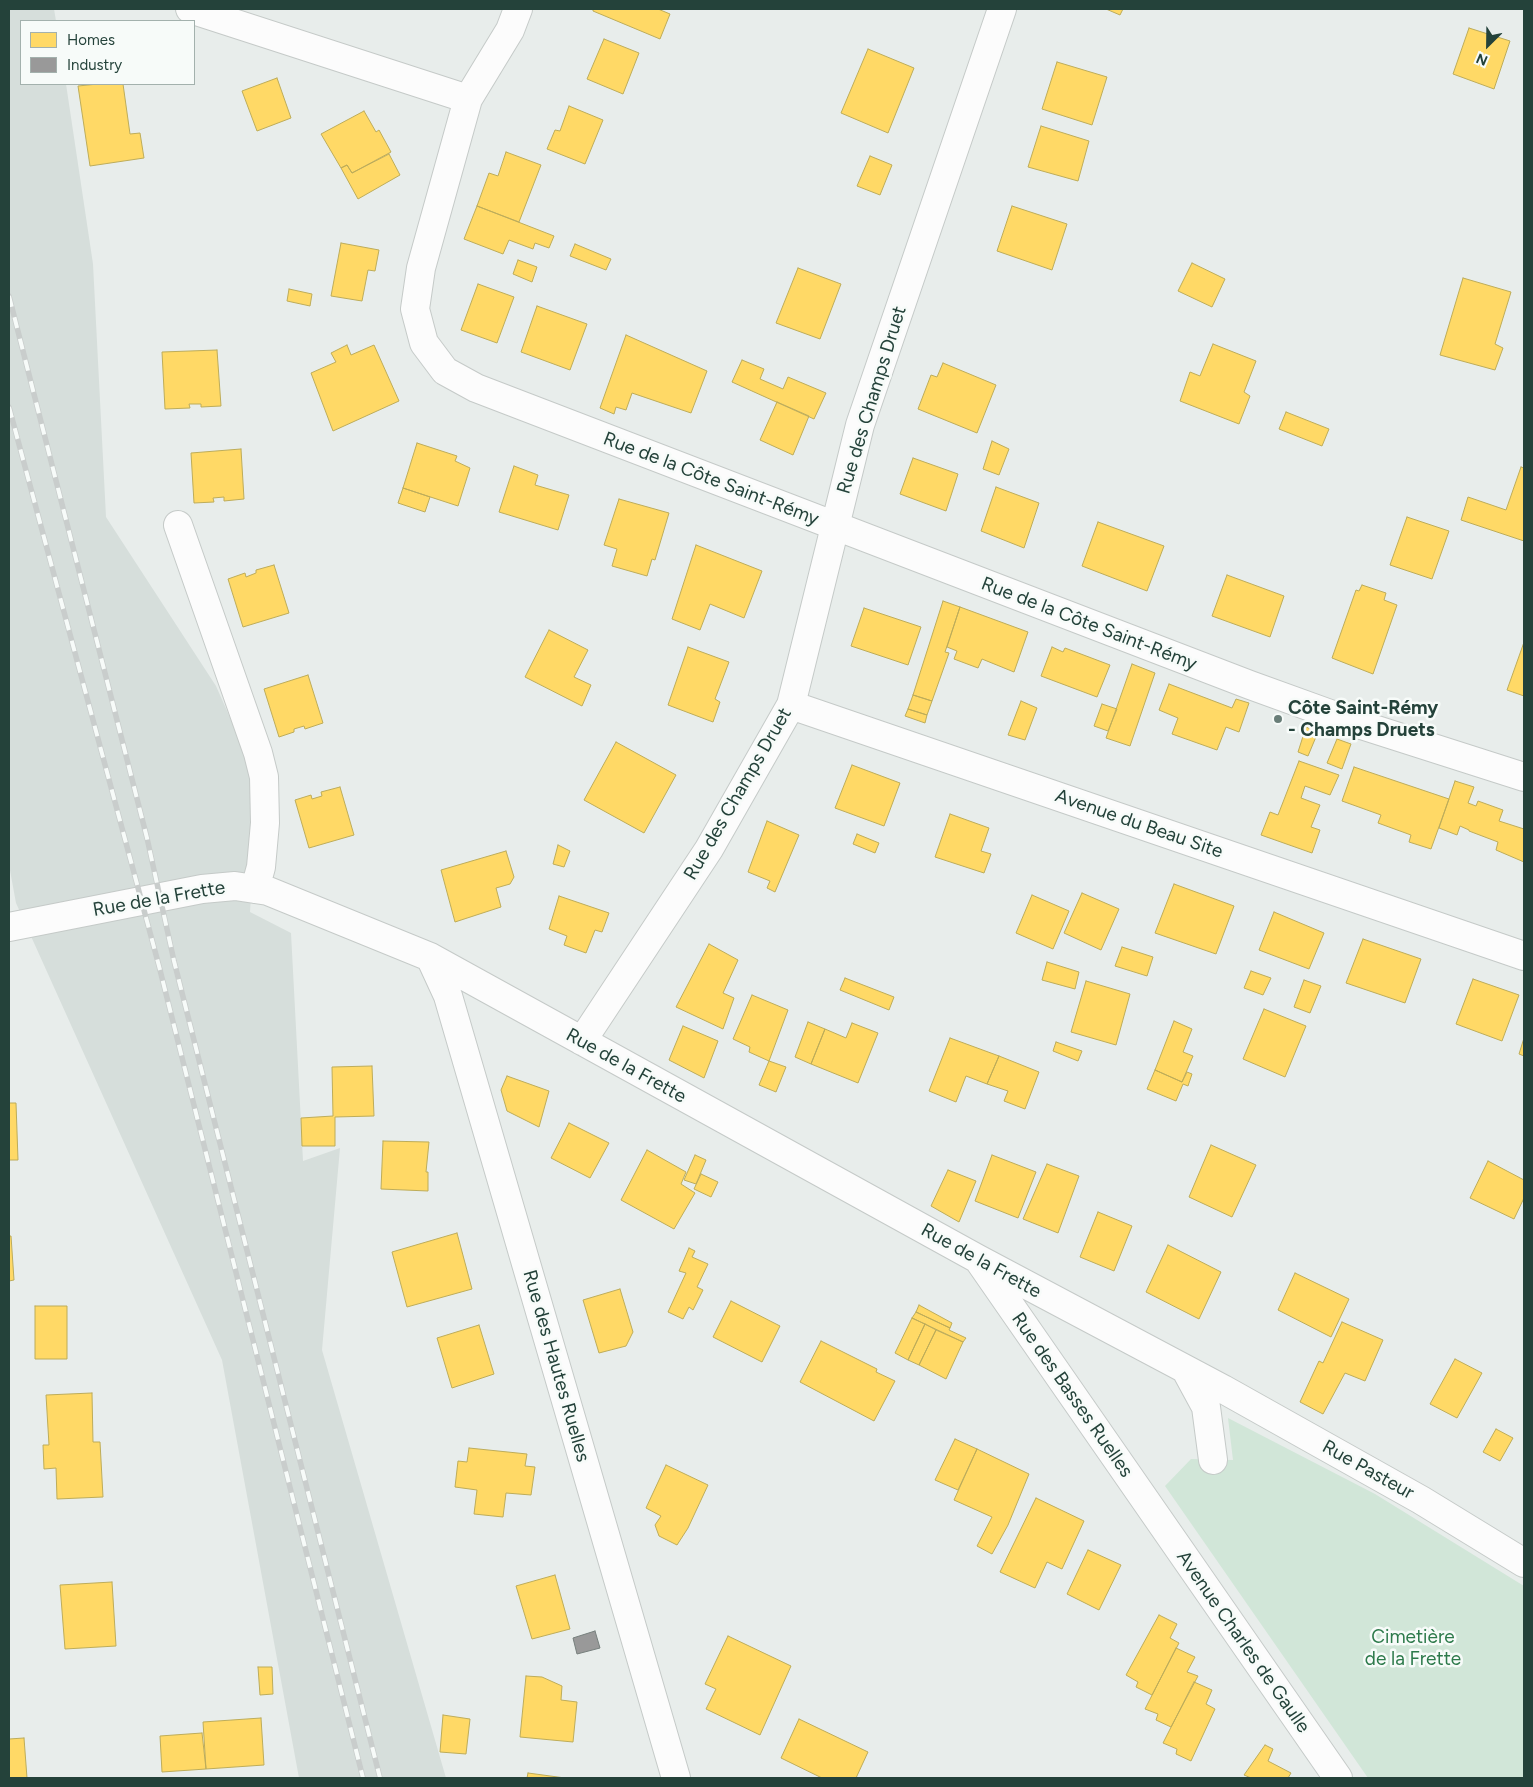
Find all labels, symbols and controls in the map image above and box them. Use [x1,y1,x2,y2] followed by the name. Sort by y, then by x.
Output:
[20,20,195,85] legend
[1463,20,1513,70] north arrow
[67,31,115,49] text: Homes
[1474,49,1490,69] text: N
[67,56,122,74] text: Industry
[833,303,911,497] street label: Rue des Champs Druet
[600,427,822,531] street label: Rue de la Côte Saint-Rémy
[978,572,1200,676] street label: Rue de la Côte Saint-Rémy
[1288,697,1438,741] place label: Côte Saint-Rémy - Champs Druets
[679,704,797,884] street label: Rue des Champs Druet
[1272,713,1284,725] marker: Côte Saint-Rémy - Champs Druets
[1052,785,1226,863] street label: Avenue du Beau Site
[91,876,227,922] street label: Rue de la Frette
[562,1024,690,1108] street label: Rue de la Frette
[917,1219,1045,1303] street label: Rue de la Frette
[518,1267,594,1465] street label: Rue des Hautes Ruelles
[1006,1308,1138,1482] street label: Rue des Basses Ruelles
[1318,1435,1418,1505] street label: Rue Pasteur
[1171,1547,1315,1737] street label: Avenue Charles de Gaulle
[1365,1626,1461,1670] park label: Cimetière de la Frette

